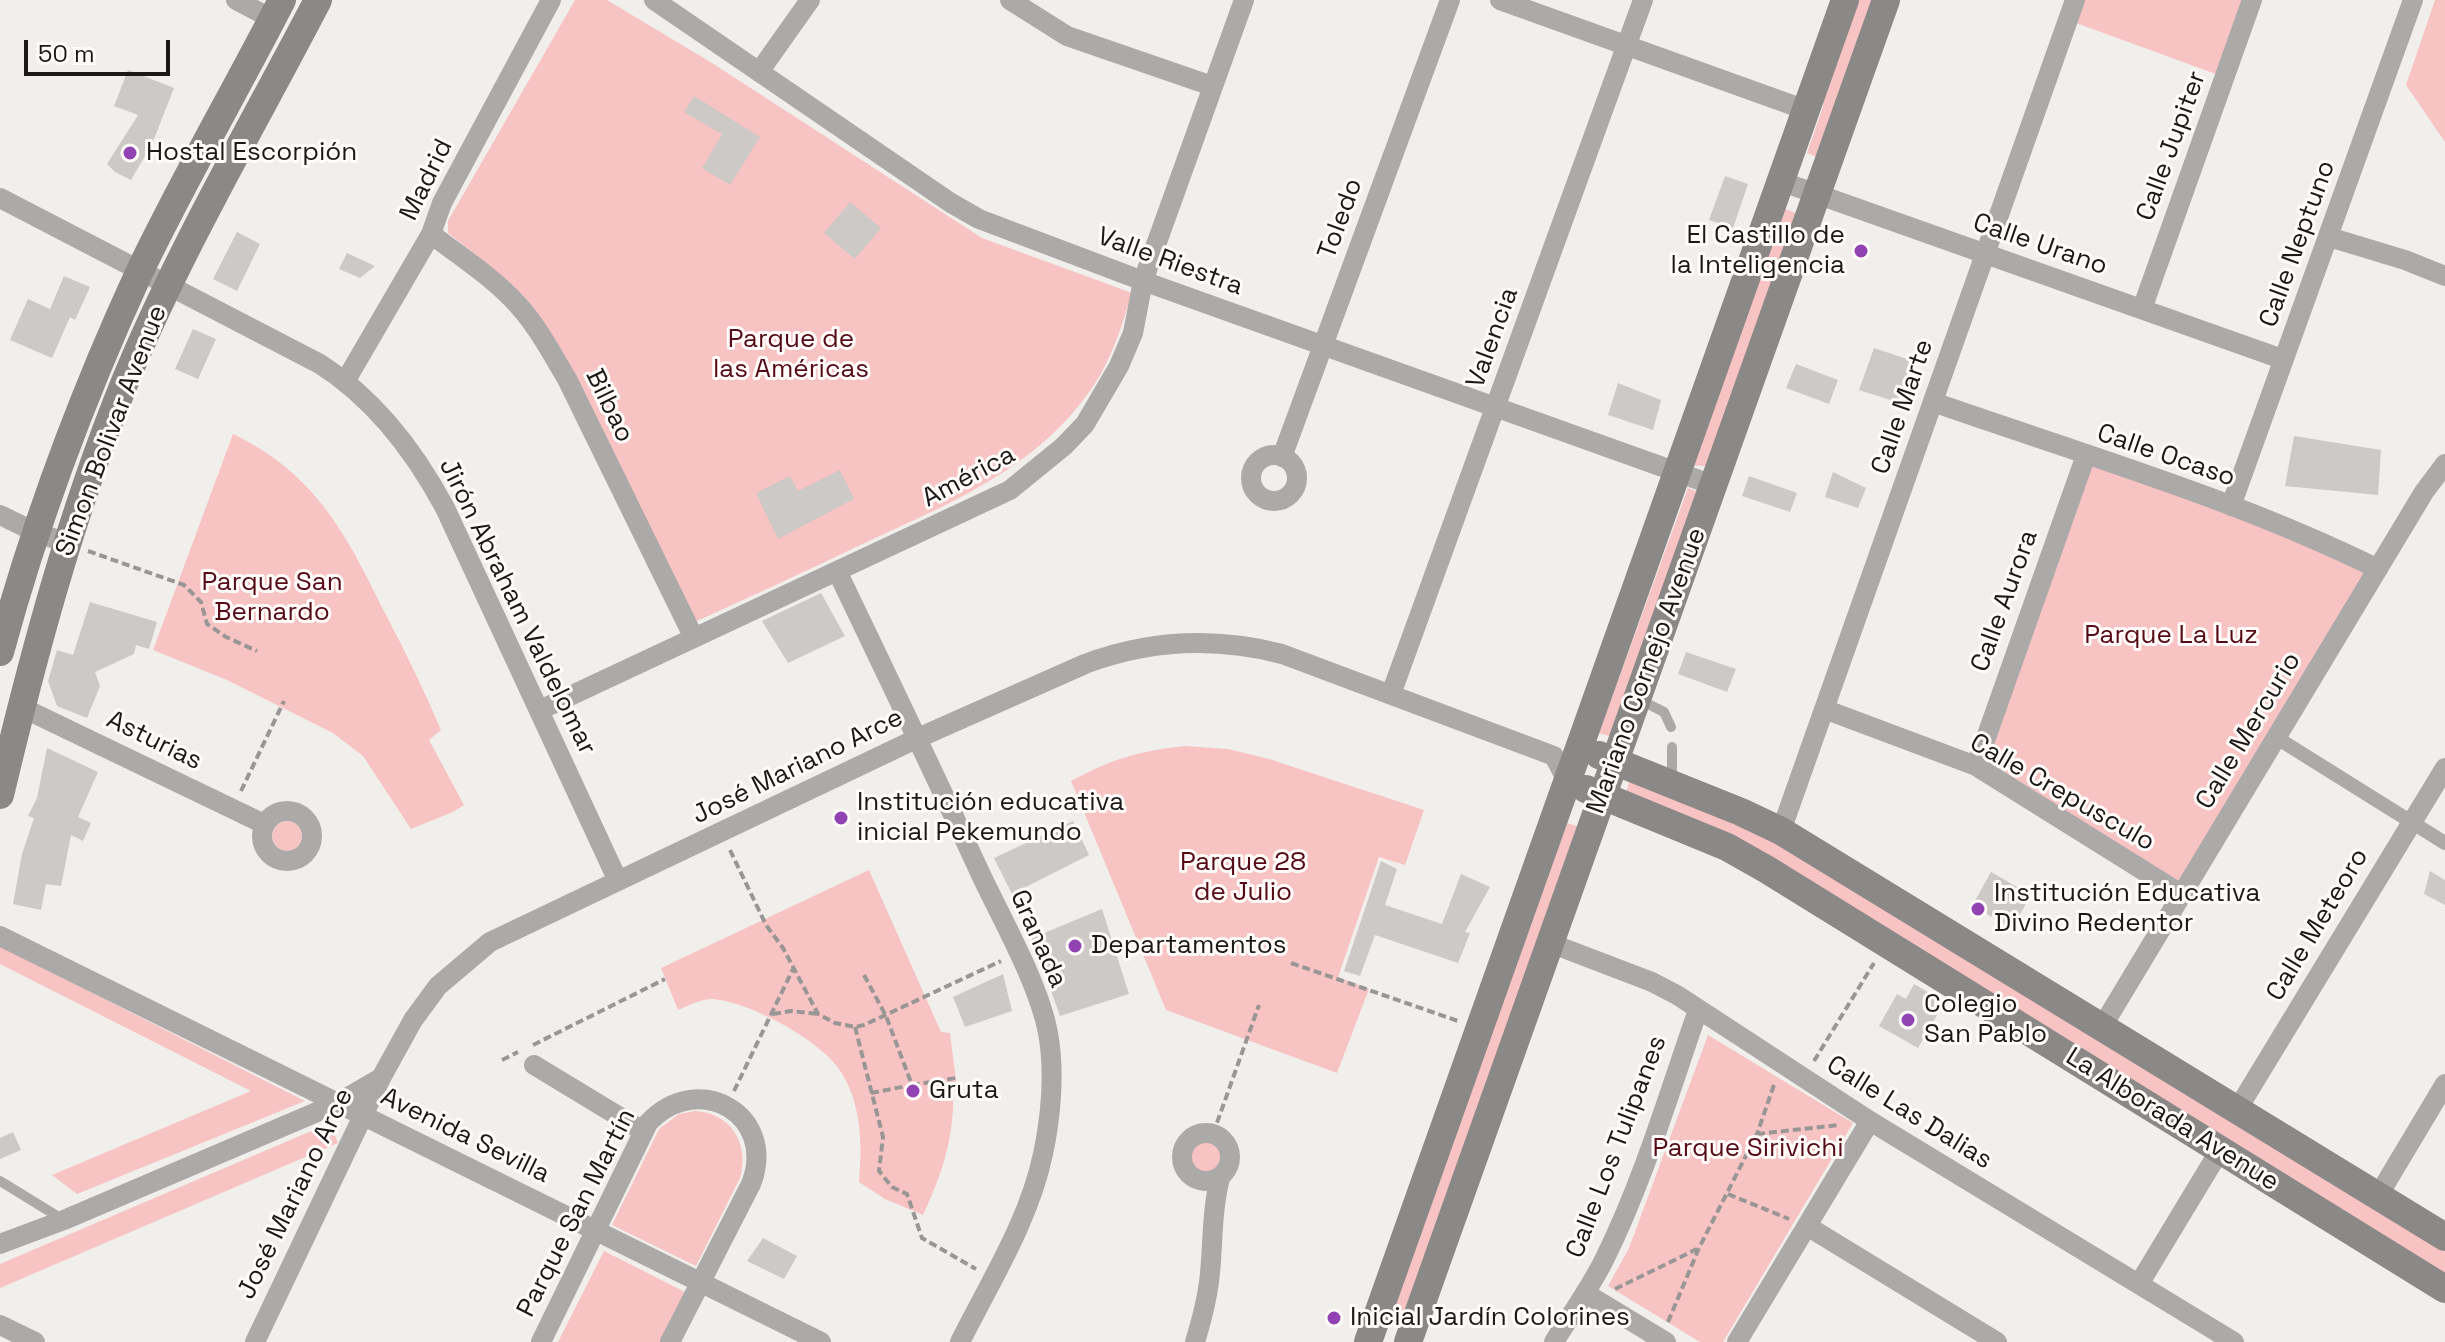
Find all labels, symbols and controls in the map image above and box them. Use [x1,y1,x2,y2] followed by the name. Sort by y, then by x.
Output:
[28,24,174,74] scale bar
[38,38,95,69] text: 50 m
[2131,67,2213,225] street label: Calle Jupiter
[394,134,460,226] street label: Madrid
[146,137,357,169] place label: Hostal Escorpión
[121,144,139,162] marker: Hostal Escorpión
[2253,156,2343,332] street label: Calle Neptuno
[1312,175,1370,263] street label: Toledo
[1969,207,2111,283] street label: Calle Urano
[1671,220,1845,282] place label: El Castillo de la Inteligencia
[1093,221,1247,303] street label: Valle Riestra
[1852,242,1870,260] marker: El Castillo de la Inteligencia
[1460,283,1526,393] street label: Valencia
[50,301,174,561] street label: Simon Bolivar Avenue
[713,324,869,386] park label: Parque de las Américas
[1865,335,1941,479] street label: Calle Marte
[578,364,640,448] street label: Bilbao
[2093,418,2239,494] street label: Calle Ocaso
[917,440,1021,514] street label: América
[432,454,602,760] street label: Jirón Abraham Valdelomar
[1581,524,1713,818] street label: Mariano Cornejo Avenue
[1965,526,2045,676] street label: Calle Aurora
[201,567,343,628] park label: Parque San Bernardo
[2084,620,2258,652] park label: Parque La Luz
[2190,647,2308,815] street label: Calle Mercurio
[688,702,908,832] street label: José Mariano Arce
[101,705,207,777] street label: Asturias
[1964,727,2160,859] street label: Calle Crepusculo
[857,787,1124,848] place label: Institución educativa inicial Pekemundo
[832,809,850,827] marker: Institución educativa inicial Pekemundo
[2260,843,2376,1007] street label: Calle Meteoro
[1180,847,1306,908] park label: Parque 28 de Julio
[1994,878,2260,940] place label: Institución Educativa Divino Redentor
[1003,885,1073,993] street label: Granada
[1969,900,1987,918] marker: Institución Educativa Divino Redentor
[1091,930,1287,962] place label: Departamentos
[1066,937,1084,955] marker: Departamentos
[1924,989,2047,1050] place label: Colegio San Pablo
[1899,1011,1917,1029] marker: Colegio San Pablo
[1560,1031,1674,1263] street label: Calle Los Tulipanes
[2060,1042,2284,1198] street label: La Alborada Avenue
[1820,1050,1998,1176] street label: Calle Las Dalias
[929,1075,999,1107] place label: Gruta
[375,1082,555,1190] street label: Avenida Sevilla
[904,1082,922,1100] marker: Gruta
[231,1084,361,1304] street label: José Mariano Arce
[511,1104,643,1322] street label: Parque San Martín
[1652,1133,1844,1165] park label: Parque Sirivichi
[1350,1302,1630,1334] place label: Inicial Jardín Colorines
[1325,1309,1343,1327] marker: Inicial Jardín Colorines

